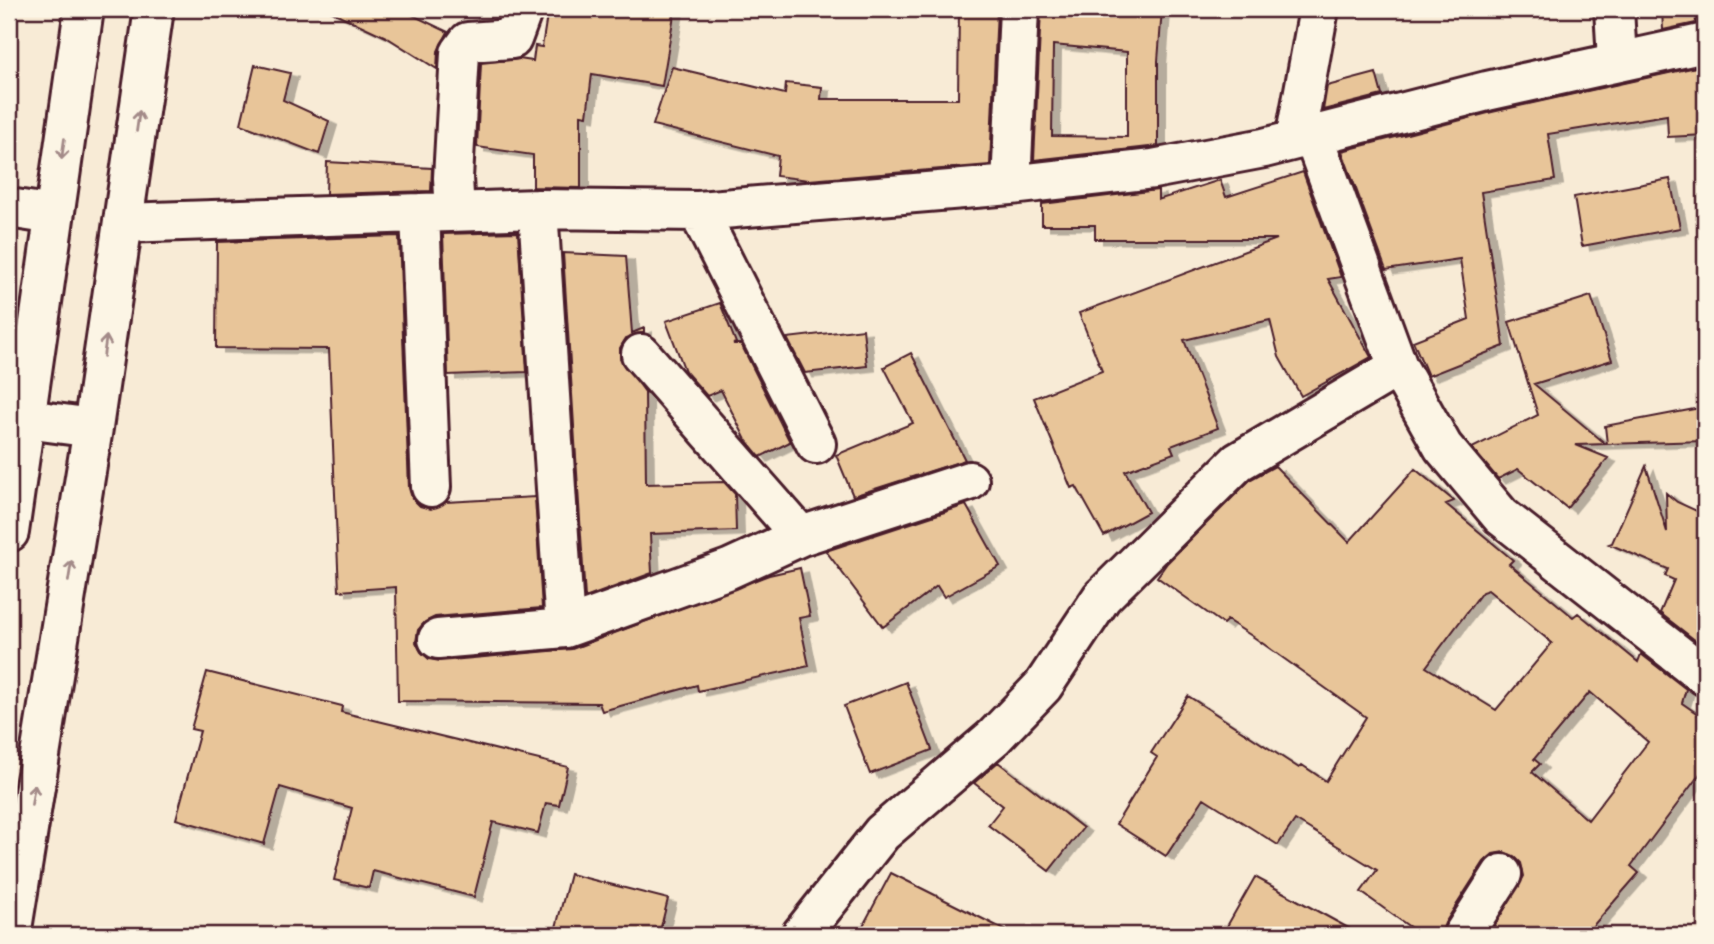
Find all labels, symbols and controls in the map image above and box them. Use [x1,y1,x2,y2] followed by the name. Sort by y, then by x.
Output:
[132,110,145,133] one-way arrow
[57,137,70,160] one-way arrow
[99,335,112,358] one-way arrow
[64,560,77,583] one-way arrow
[27,784,40,807] one-way arrow

